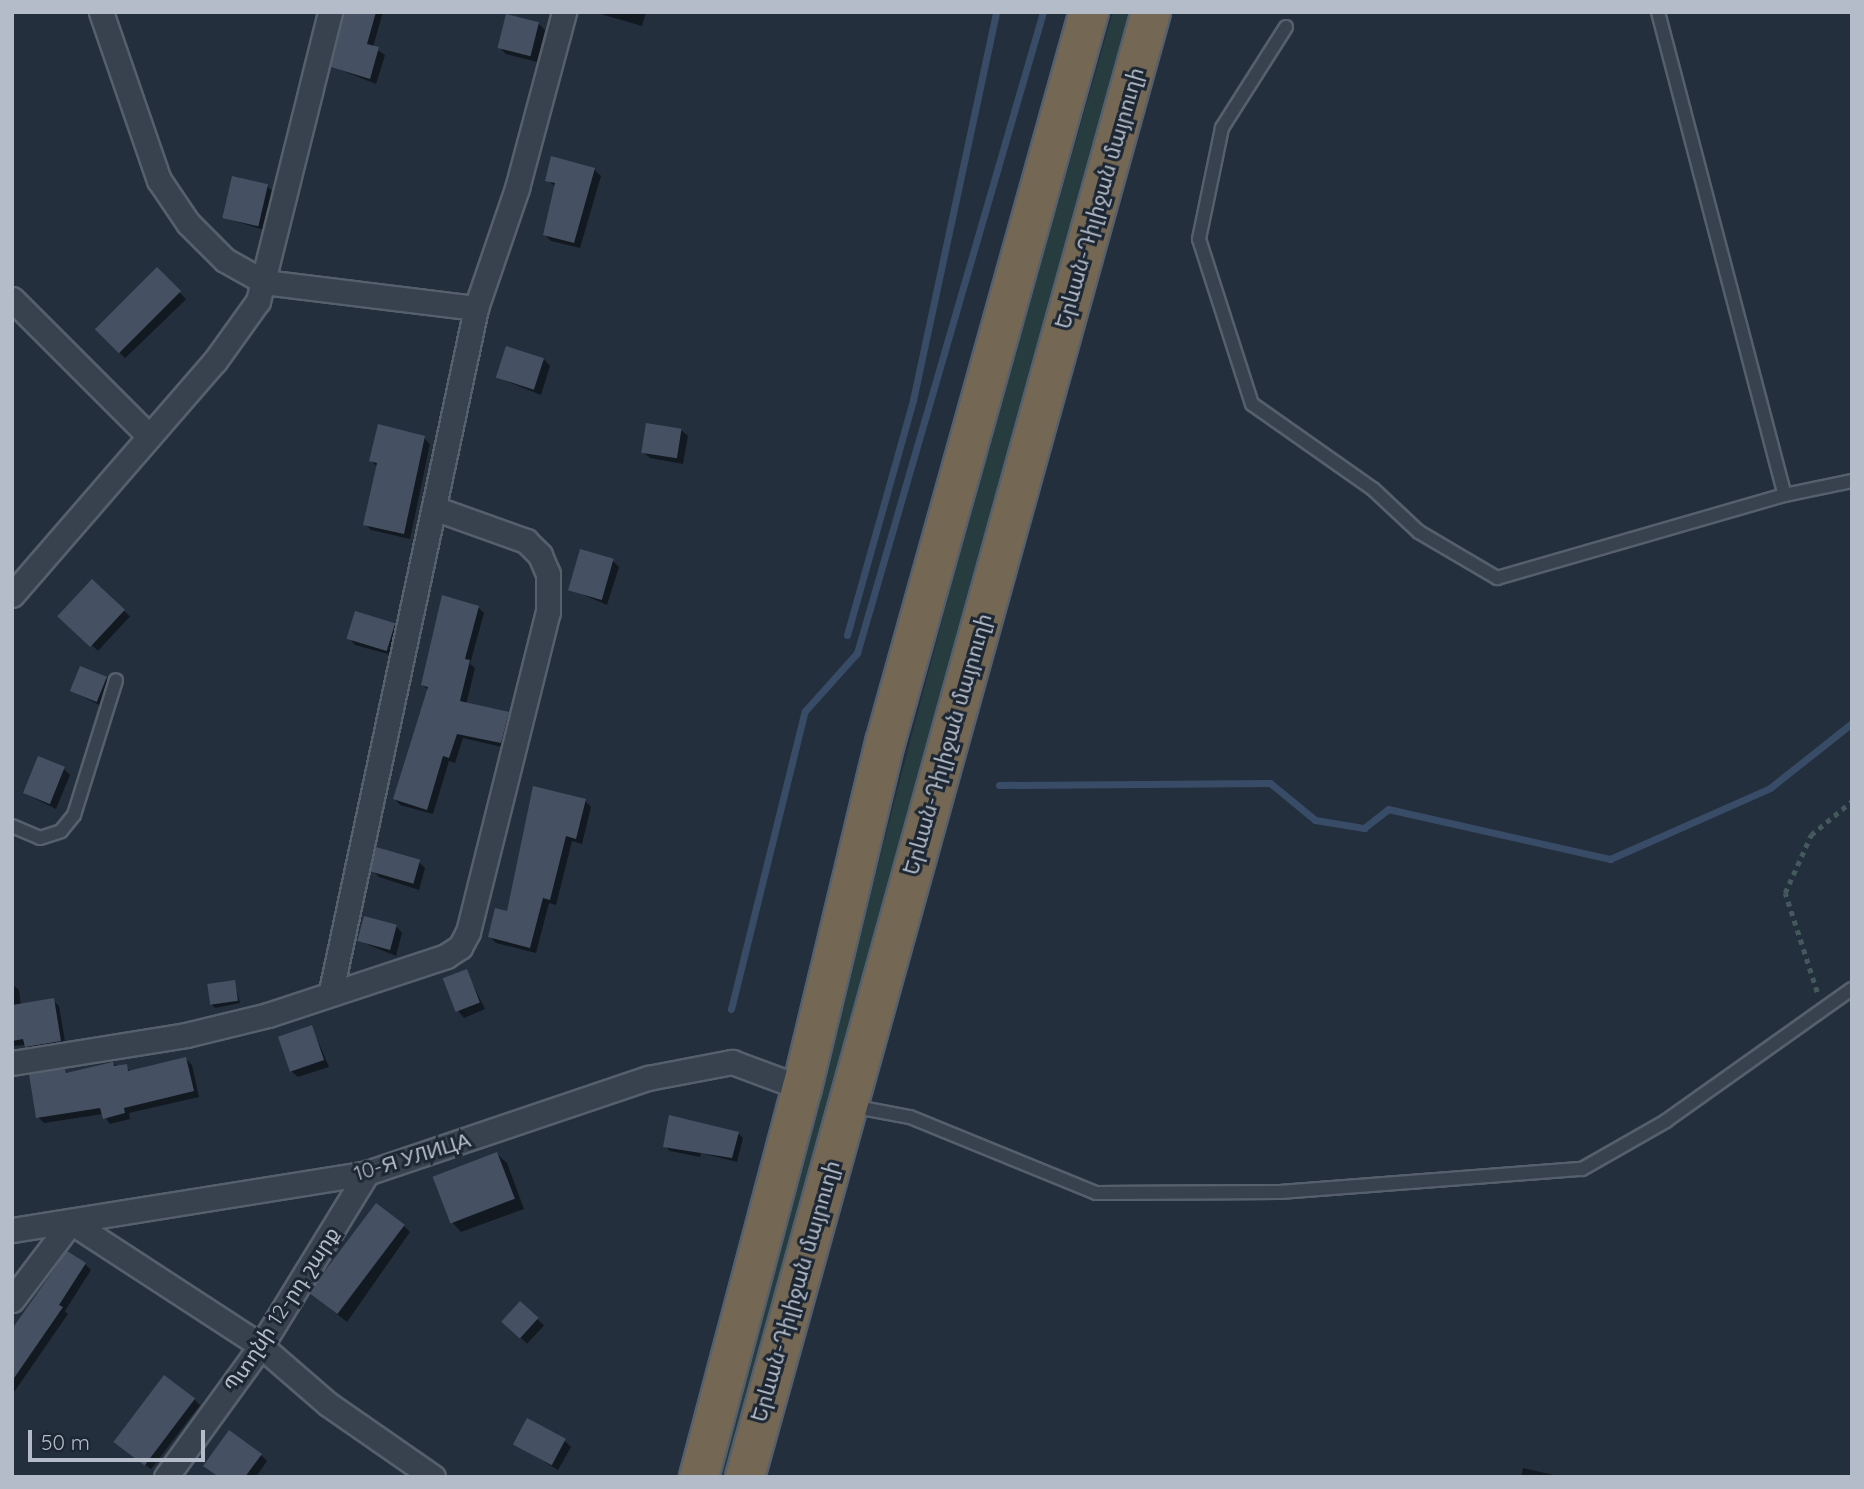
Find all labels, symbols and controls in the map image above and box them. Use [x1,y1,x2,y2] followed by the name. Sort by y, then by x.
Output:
[1050,64,1148,332] street label: Երևան-Դիլիջան մայրուղի
[898,610,996,878] street label: Երևան-Դիլիջան մայրուղի
[351,1126,473,1186] street label: 10-Я УЛИЦА
[746,1157,844,1425] street label: Երևան-Դիլիջան մայրուղի
[218,1222,344,1396] street label: Պտղնի 12-րդ շարք
[32,1416,208,1460] scale bar
[41,1429,90,1455] text: 50 m

